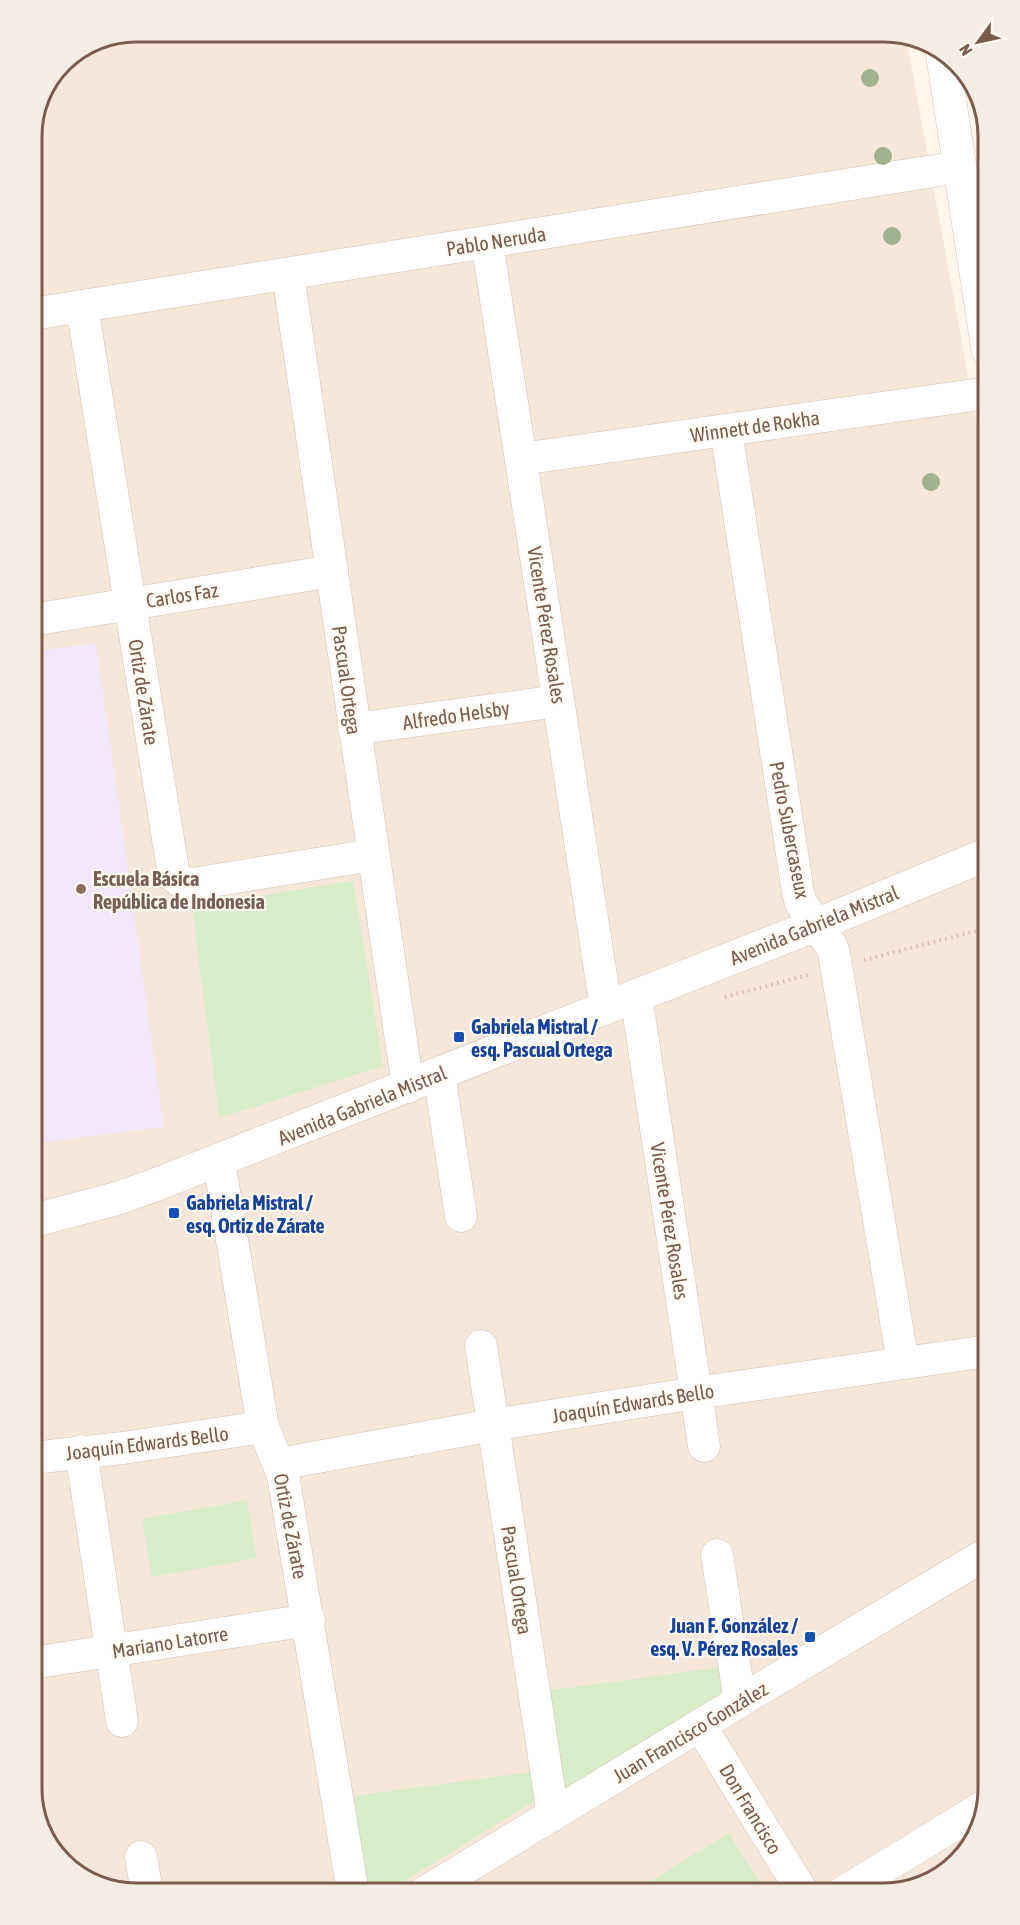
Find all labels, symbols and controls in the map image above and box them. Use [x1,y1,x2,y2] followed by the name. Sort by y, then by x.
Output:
[948,12,1008,72] north arrow
[955,41,976,59] text: N
[445,222,547,260] street label: Pablo Neruda
[689,406,821,446] street label: Winnett de Rokha
[523,545,571,705] street label: Vicente Pérez Rosales
[144,578,220,612] street label: Carlos Faz
[328,624,366,736] street label: Pascual Ortega
[124,637,164,747] street label: Ortiz de Zárate
[401,696,511,734] street label: Alfredo Helsby
[765,759,815,901] street label: Pedro Subercaseux
[93,867,265,913] place label: Escuela Básica República de Indonesia
[726,880,902,969] street label: Avenida Gabriela Mistral
[74,882,88,896] marker: Escuela Básica República de Indonesia
[471,1015,613,1061] place label: Gabriela Mistral / esq. Pascual Ortega
[452,1030,466,1044] marker: Gabriela Mistral / esq. Pascual Ortega
[274,1060,450,1149] street label: Avenida Gabriela Mistral
[646,1141,694,1301] street label: Vicente Pérez Rosales
[186,1191,325,1237] place label: Gabriela Mistral / esq. Ortiz de Zárate
[167,1206,181,1220] marker: Gabriela Mistral / esq. Ortiz de Zárate
[550,1379,716,1427] street label: Joaquín Edwards Bello
[64,1422,230,1464] street label: Joaquín Edwards Bello
[270,1471,312,1581] street label: Ortiz de Zárate
[497,1524,537,1636] street label: Pascual Ortega
[650,1614,798,1660] place label: Juan F. González / esq. V. Pérez Rosales
[110,1621,230,1663] street label: Mariano Latorre
[803,1630,817,1644] marker: Juan F. González / esq. V. Pérez Rosales
[609,1677,771,1787] street label: Juan Francisco González
[715,1760,787,1858] street label: Don Francisco

